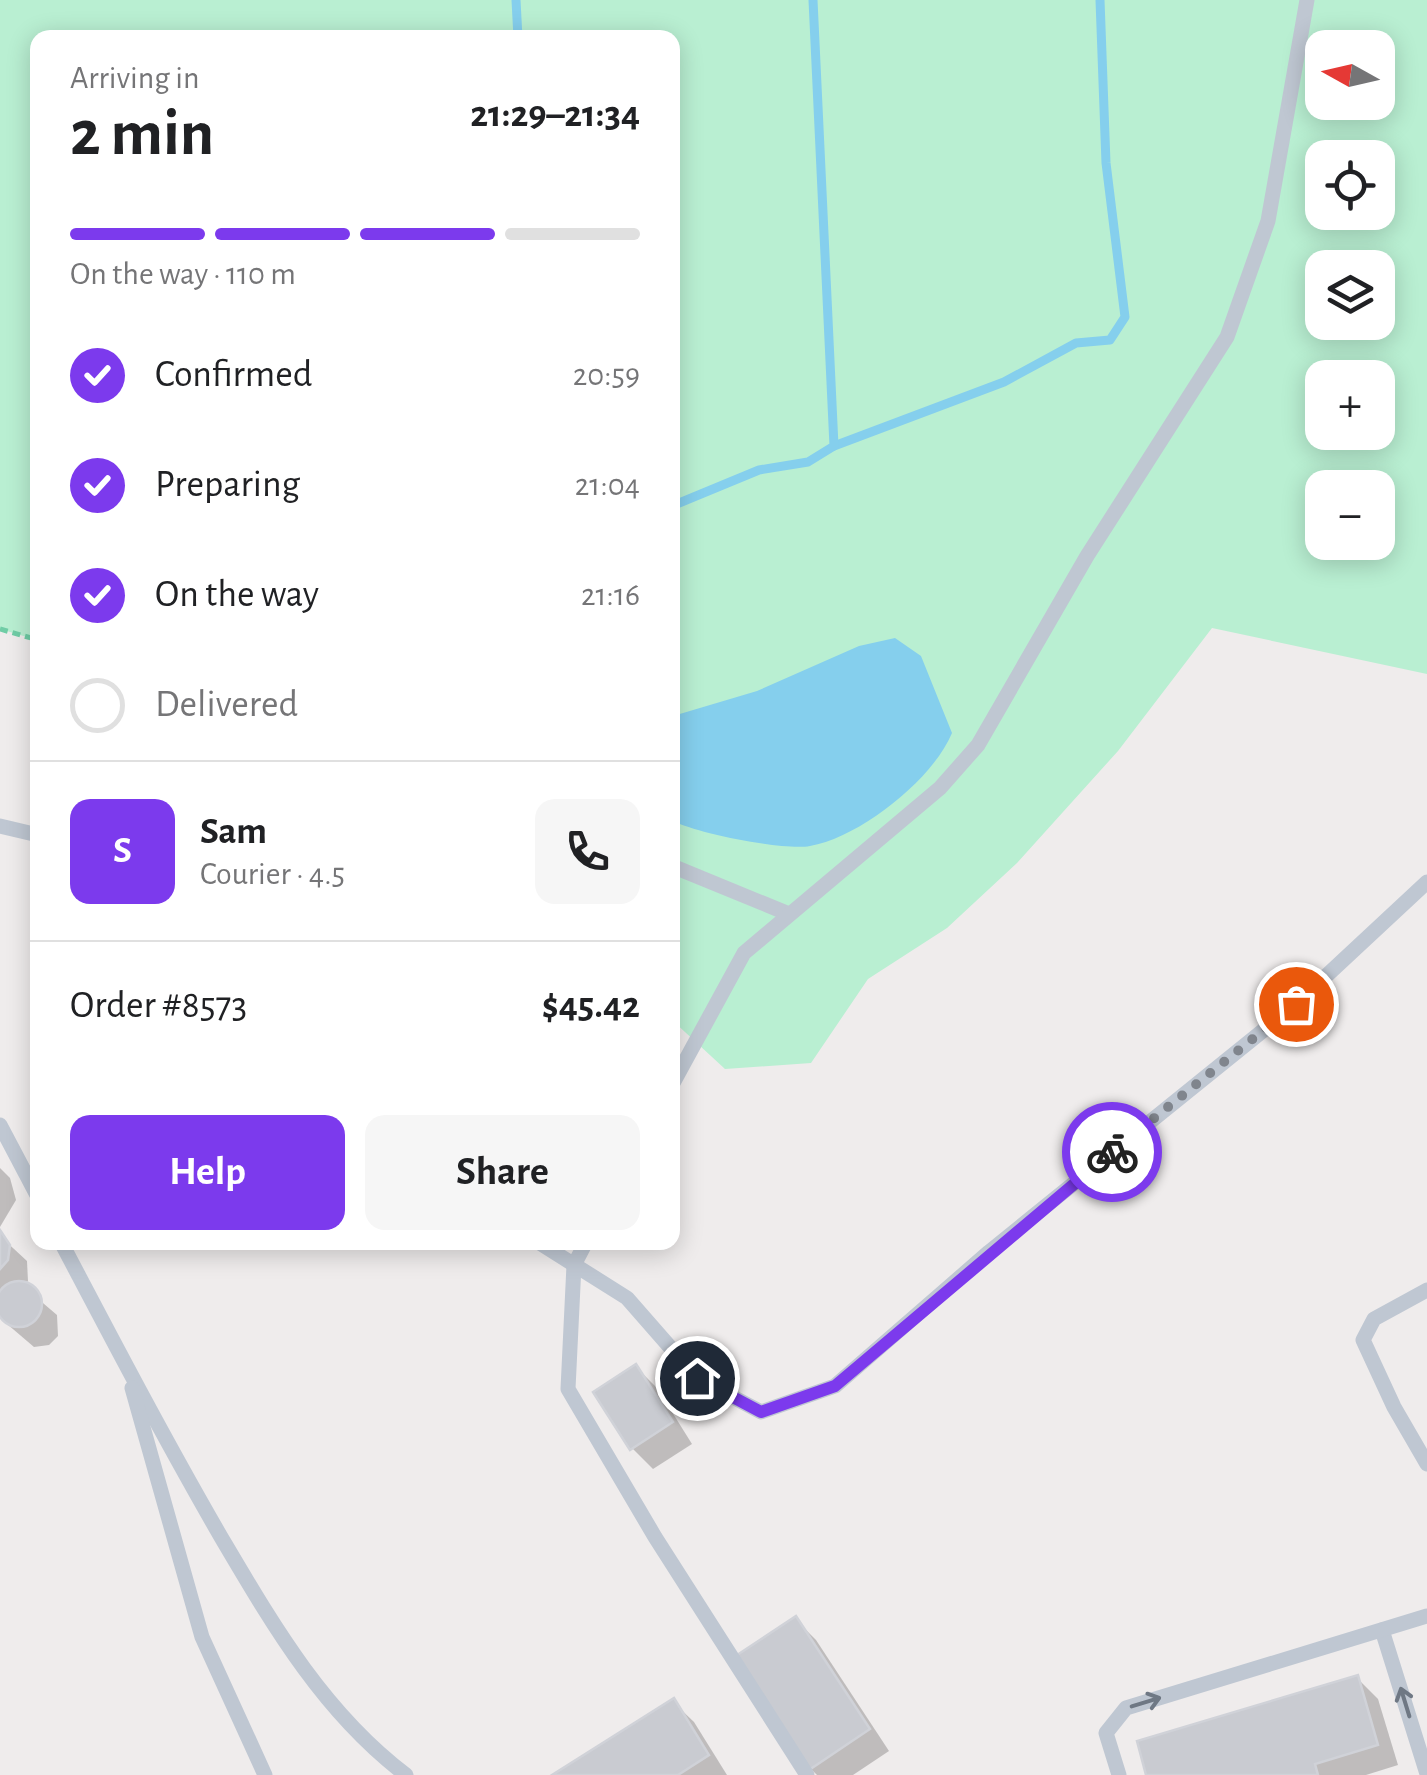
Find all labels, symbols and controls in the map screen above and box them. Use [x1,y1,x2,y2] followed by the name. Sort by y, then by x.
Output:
[1305,30,1395,120] north arrow
[1305,30,1395,560] map controls
[70,62,199,94] text: Arriving in
[470,96,640,134] text: 21:29–21:34
[70,102,214,167] text: 2 min
[1305,140,1395,230] button: locate
[1305,250,1395,340] button: layers
[70,258,296,290] text: On the way · 110 m
[70,348,125,403] icon: check
[155,356,312,394] text: Confirmed
[573,359,640,391] text: 20:59
[1305,360,1395,450] button: +
[70,458,125,513] icon: check
[155,466,300,504] text: Preparing
[575,469,640,501] text: 21:04
[1305,470,1395,560] button: −
[70,568,125,623] icon: check
[155,576,319,614] text: On the way
[581,579,640,611] text: 21:16
[155,686,298,724] text: Delivered
[535,799,640,904] button: phone
[200,813,267,851] text: Sam
[113,832,132,870] text: S
[200,858,345,890] text: Courier · 4.5
[1254,962,1339,1047] pin
[1269,977,1324,1032] icon: bag
[70,987,247,1025] text: Order #8573
[542,987,640,1025] text: $45.42
[1062,1102,1162,1202] courier
[70,1115,345,1230] button: Help
[365,1115,640,1230] button: Share
[1085,1125,1140,1180] icon: bike
[655,1336,740,1421] pin
[670,1351,725,1406] icon: home
[1394,1686,1412,1718] one-way arrow
[1130,1691,1162,1709] one-way arrow

